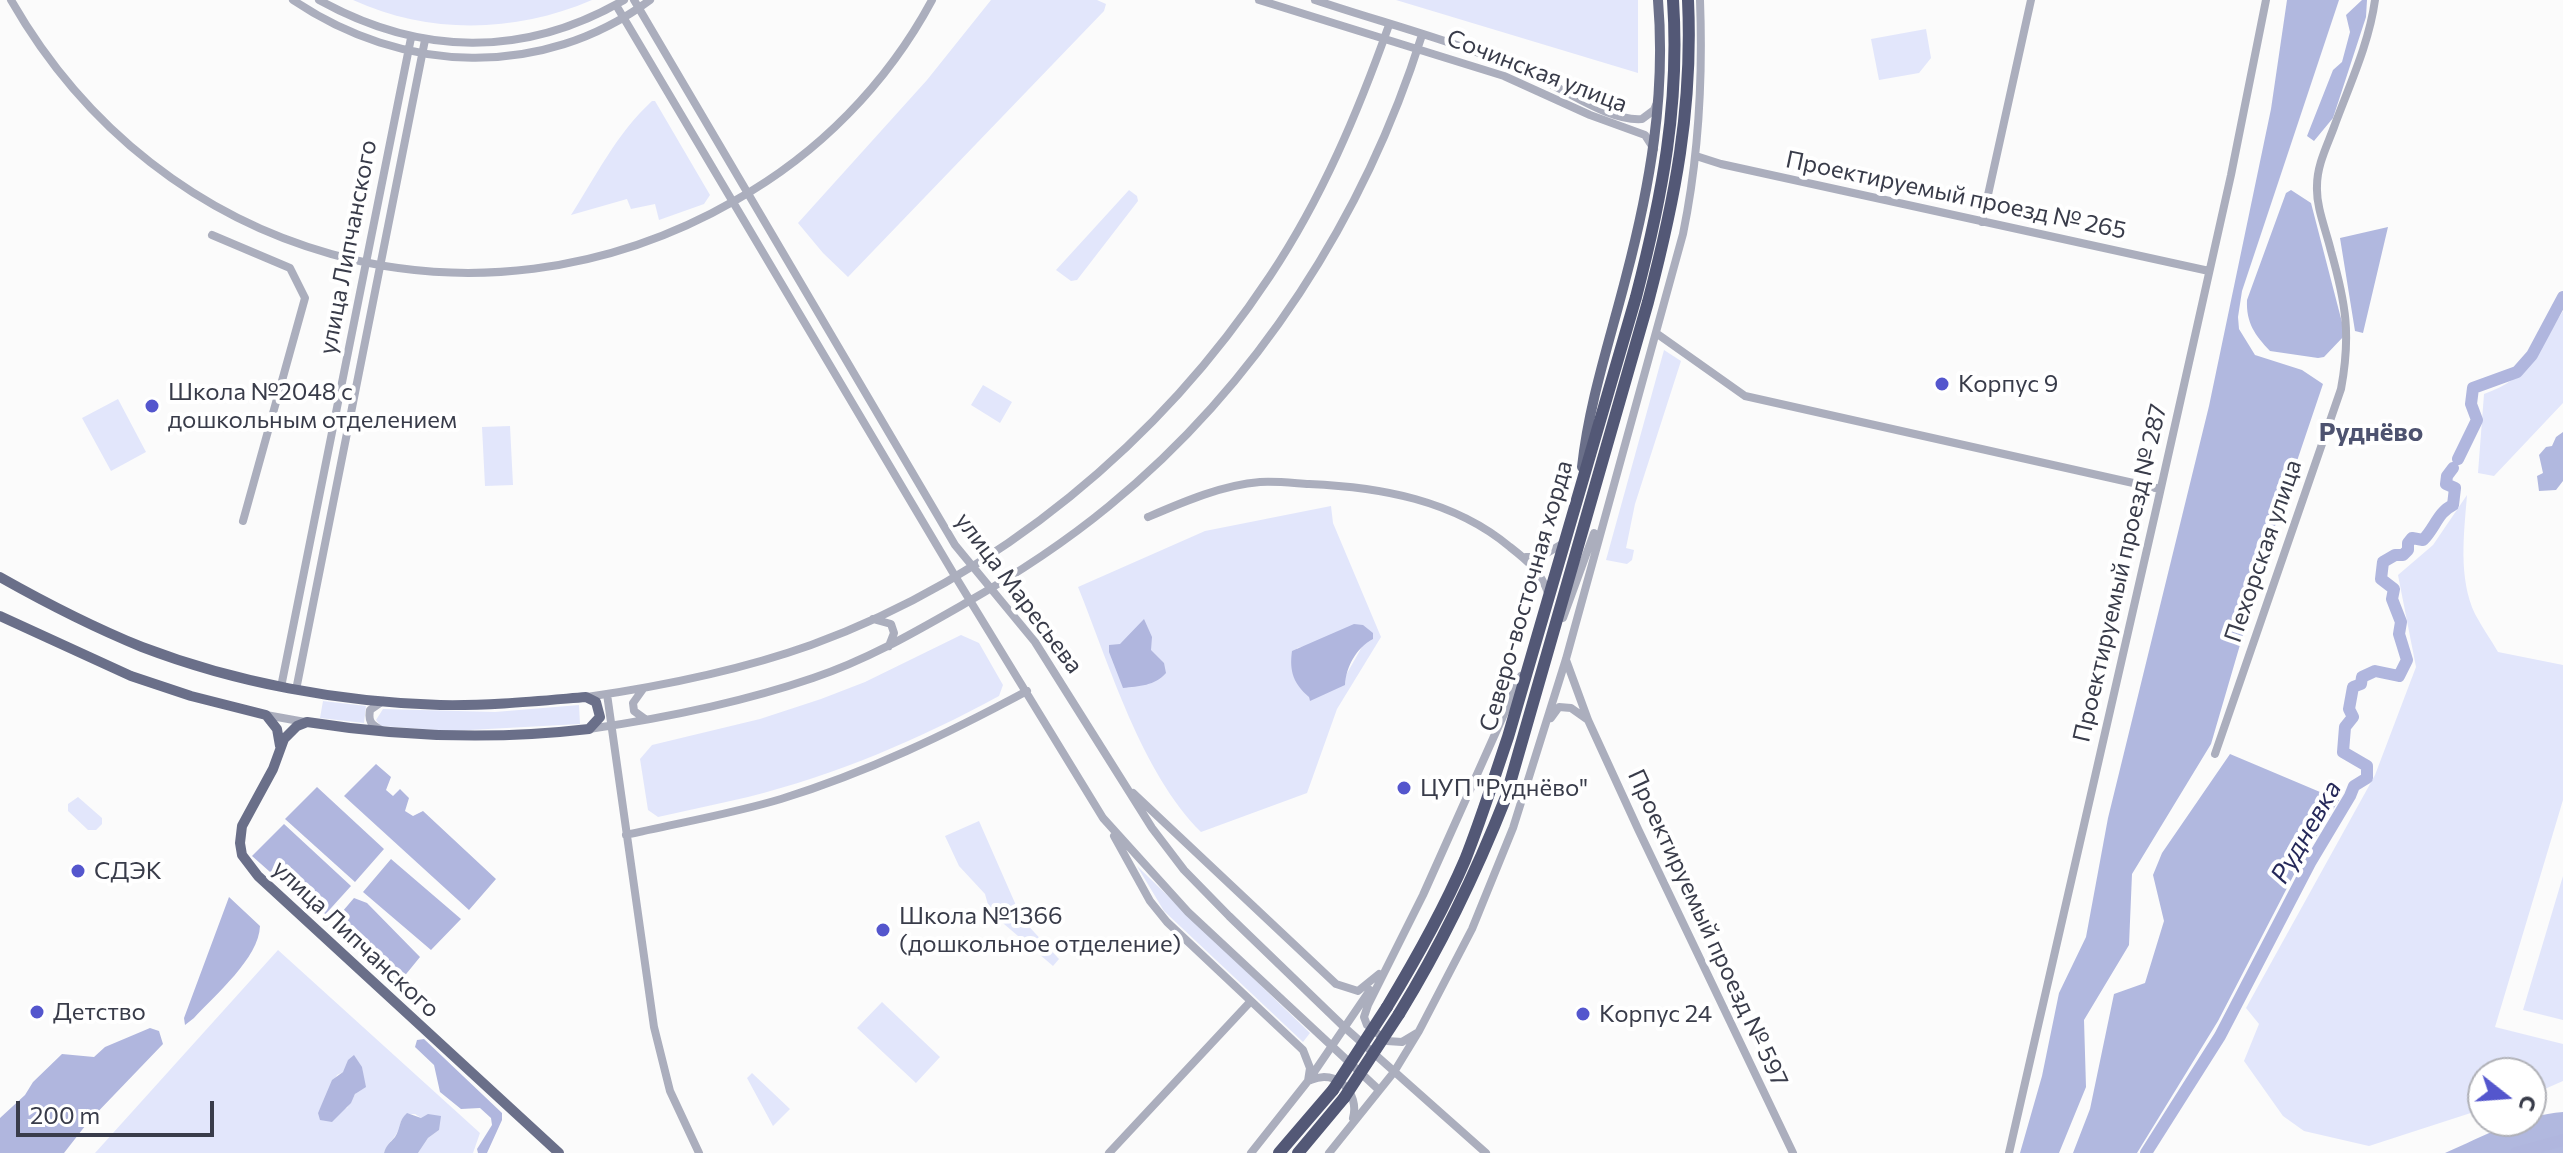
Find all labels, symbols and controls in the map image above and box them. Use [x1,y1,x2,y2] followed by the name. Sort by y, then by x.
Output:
[1443,23,1631,119] street label: Сочинская улица
[313,137,383,357] street label: улица Липчанского
[1783,145,2129,245] street label: Проектируемый проезд № 265
[1958,370,2058,398] place label: Корпус 9
[1933,375,1951,393] marker: Корпус 9
[168,378,457,434] place label: Школа №2048 с дошкольным отделением
[143,397,161,415] marker: Школа №2048 с дошкольным отделением
[2067,401,2173,745] street label: Проектируемый проезд № 287
[2319,416,2423,448] district label: Руднёво
[2218,456,2308,646] street label: Пехорская улица
[1473,457,1579,735] street label: Северо-восточная хорда
[949,507,1089,679] street label: улица Маресьева
[1622,765,1794,1091] street label: Проектируемый проезд № 597
[1420,774,1588,802] place label: ЦУП "Руднёво"
[2264,775,2348,889] water label: Рудневка
[1395,779,1413,797] marker: ЦУП "Руднёво"
[267,854,445,1024] street label: улица Липчанского
[94,857,162,885] place label: СДЭК
[69,862,87,880] marker: СДЭК
[899,902,1181,958] place label: Школа №1366 (дошкольное отделение)
[874,921,892,939] marker: Школа №1366 (дошкольное отделение)
[53,998,146,1026] place label: Детство
[1599,1000,1712,1028] place label: Корпус 24
[28,1003,46,1021] marker: Детство
[1574,1005,1592,1023] marker: Корпус 24
[2467,1057,2547,1137] north arrow
[20,1085,218,1135] scale bar
[2513,1092,2544,1115] text: С
[30,1100,100,1129] text: 200 m

